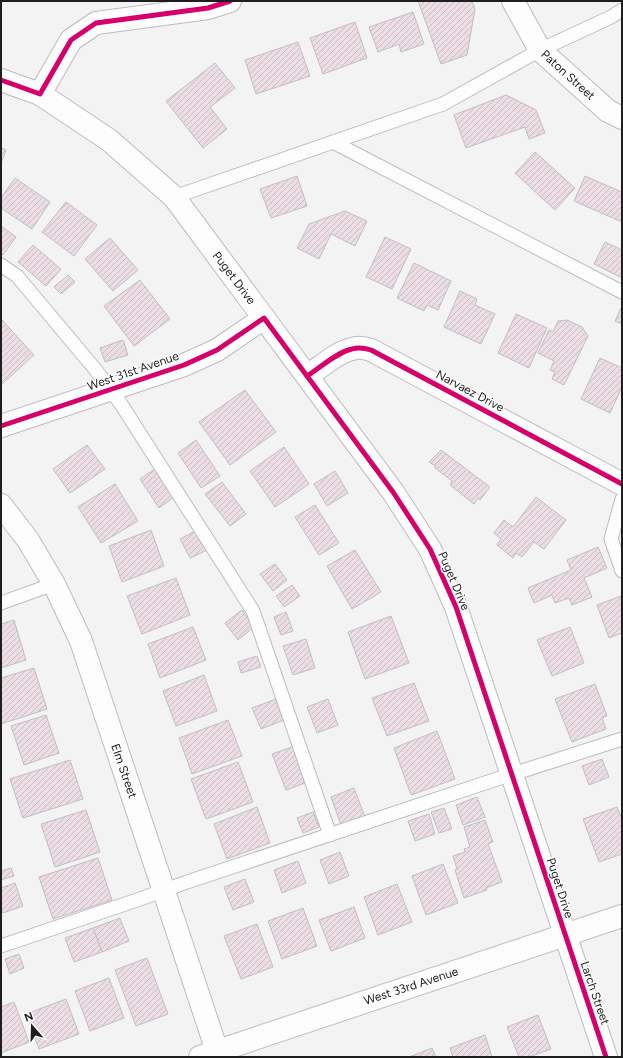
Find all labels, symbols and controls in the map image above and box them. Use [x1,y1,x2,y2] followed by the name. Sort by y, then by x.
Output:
[538,47,598,103] street label: Paton Street
[210,249,259,307] street label: Puget Drive
[85,349,181,393] street label: West 31st Avenue
[434,367,507,415] street label: Narvaez Drive
[435,550,473,613] street label: Puget Drive
[108,742,140,800] street label: Elm Street
[544,856,576,920] street label: Puget Drive
[578,959,613,1027] street label: Larch Street
[362,964,460,1008] street label: West 33rd Avenue
[12,1006,52,1046] north arrow
[23,1010,35,1025] text: N

